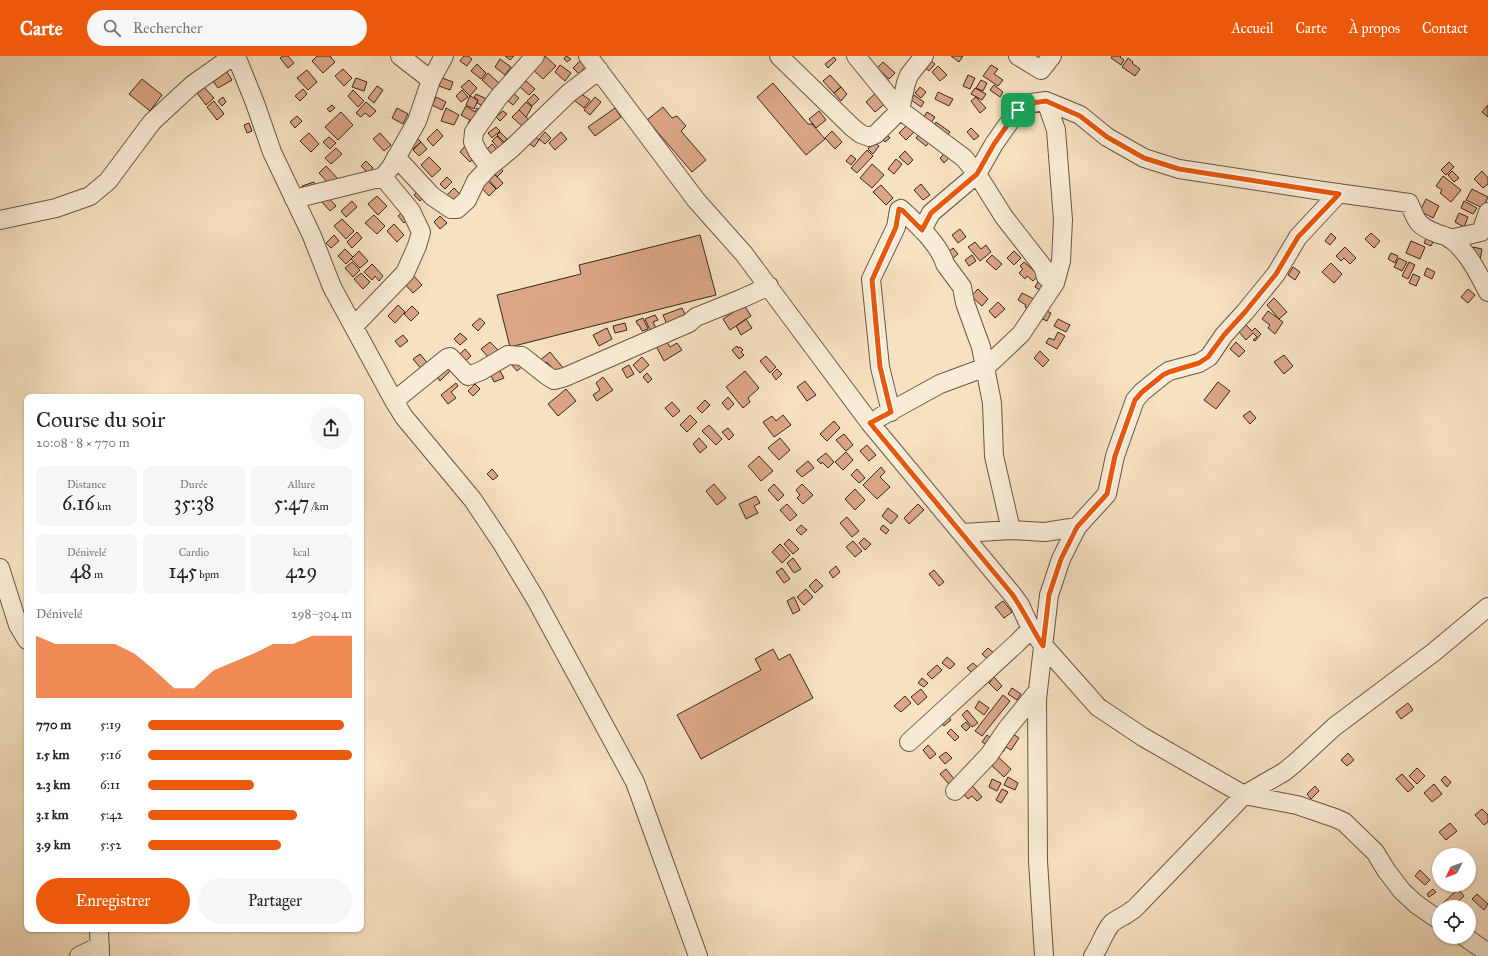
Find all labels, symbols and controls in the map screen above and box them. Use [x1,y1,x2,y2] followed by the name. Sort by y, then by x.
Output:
[87,10,367,46] search box
[20,17,63,40] text: Carte
[101,17,123,39] icon: search
[133,19,202,37] text: Rechercher
[1231,20,1274,37] text: Accueil
[1296,20,1327,37] text: Carte
[1349,20,1400,37] text: À propos
[1422,20,1468,37] text: Contact
[1001,93,1035,127] pin
[1007,99,1029,121] icon: arrive
[36,406,165,433] text: Course du soir
[310,407,352,449] button: share
[36,435,130,451] text: 20:08 · 8 × 770 m
[67,478,106,491] text: Distance
[180,478,208,491] text: Durée
[287,478,315,491] text: Allure
[62,491,95,515] text: 6.16
[174,491,214,515] text: 35:38
[274,491,309,515] text: 5:47
[95,500,111,513] text: km
[309,500,329,513] text: /km
[67,546,106,559] text: Dénivelé
[179,546,209,559] text: Cardio
[293,546,310,559] text: kcal
[70,559,92,583] text: 48
[169,559,197,583] text: 145
[285,559,317,583] text: 429
[92,568,103,581] text: m
[197,568,219,581] text: bpm
[36,606,83,622] text: Dénivelé
[291,606,352,622] text: 298–304 m
[36,717,71,733] text: 770 m
[100,717,121,733] text: 5:19
[36,747,69,763] text: 1.5 km
[100,747,121,763] text: 5:16
[36,777,70,793] text: 2.3 km
[100,777,120,793] text: 6:11
[36,807,69,823] text: 3.1 km
[100,807,123,823] text: 5:42
[36,837,71,853] text: 3.9 km
[100,837,122,853] text: 5:52
[1432,848,1476,892] north arrow
[1432,848,1476,944] map controls
[36,878,190,924] button: Enregistrer
[198,878,352,924] button: Partager
[1432,900,1476,944] button: locate

